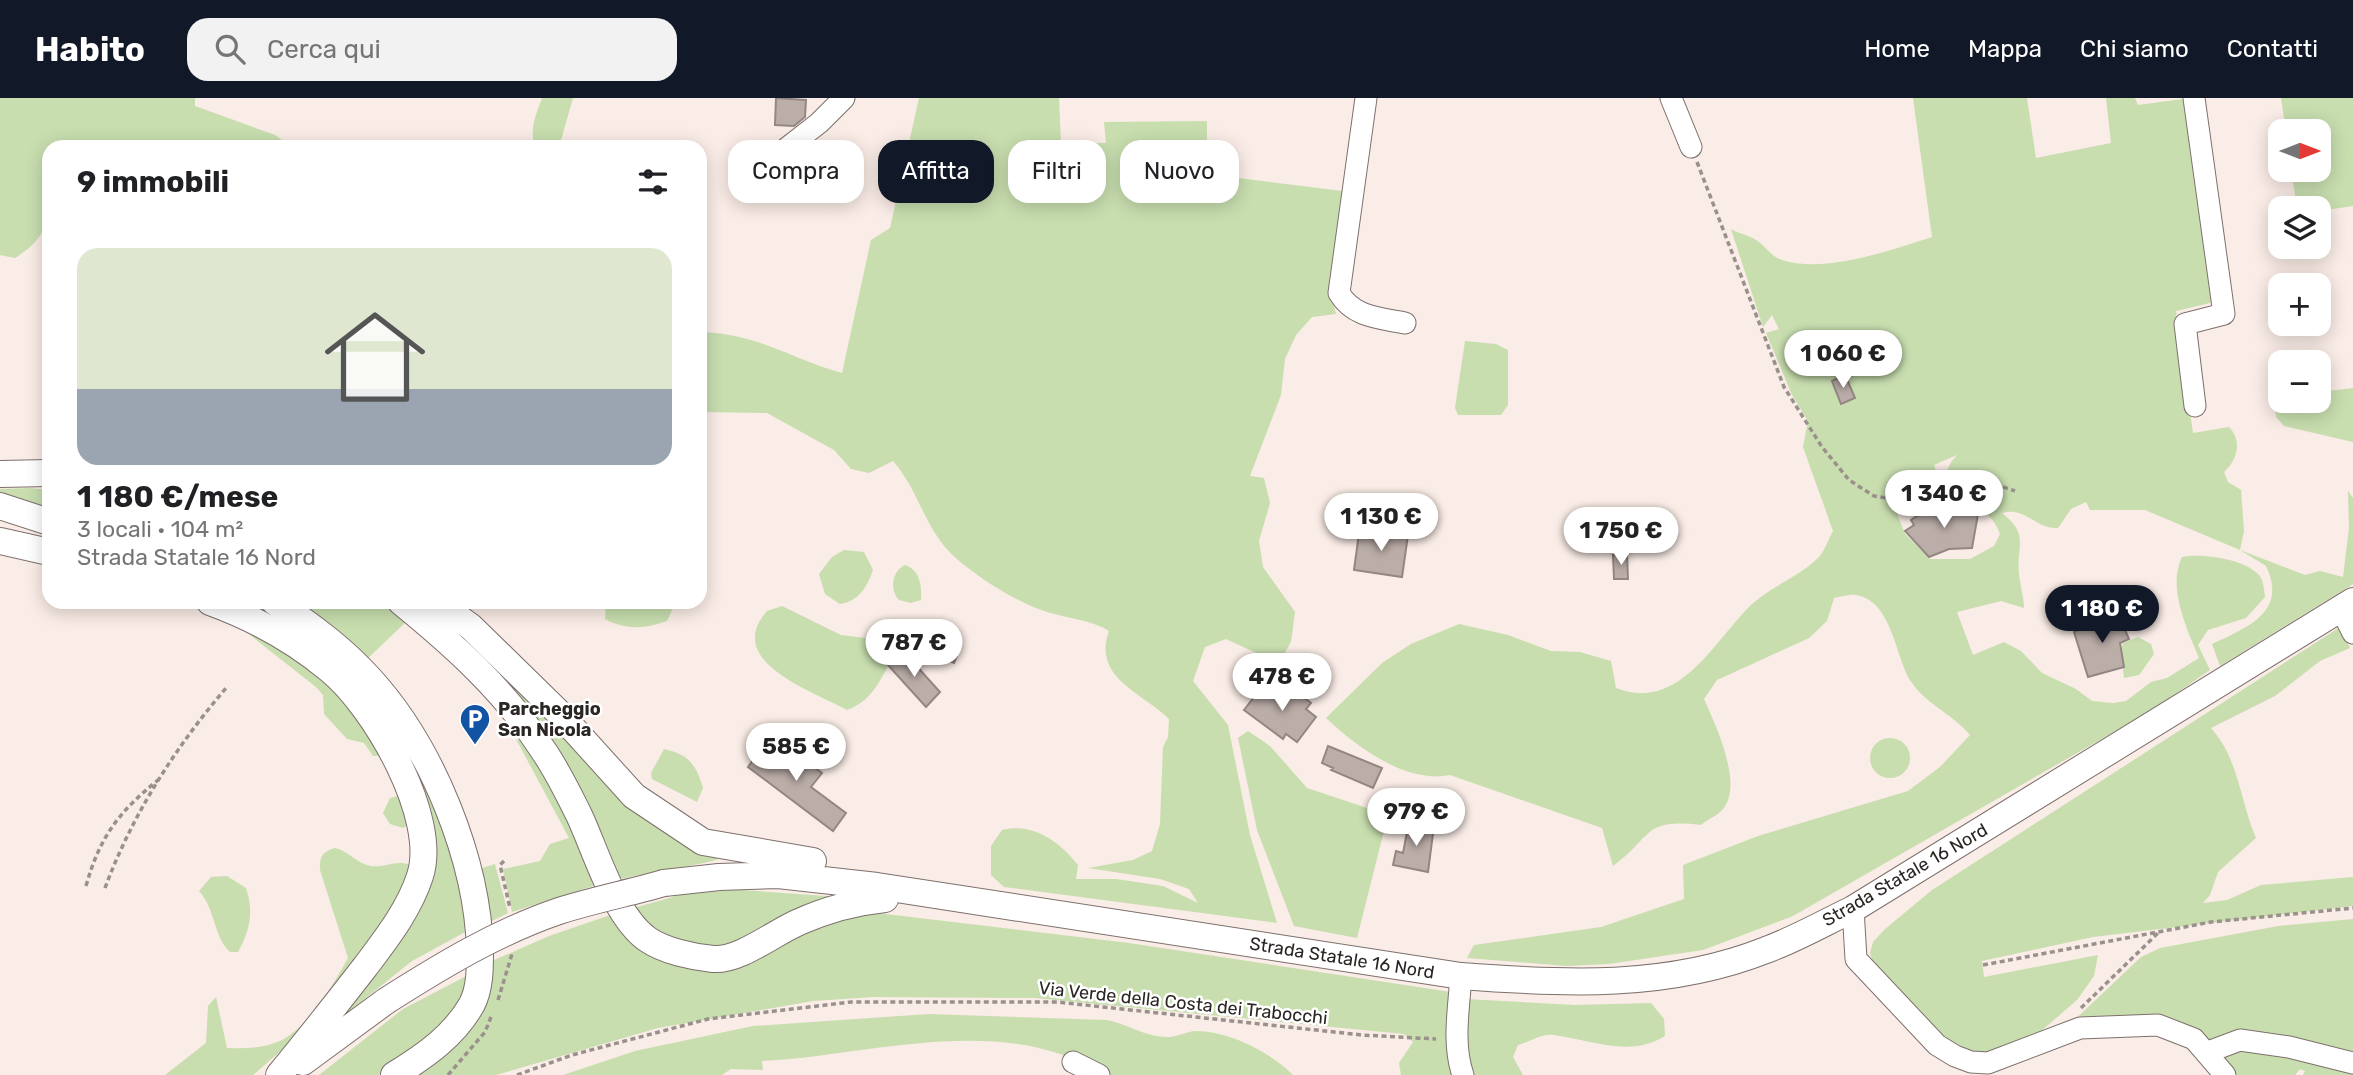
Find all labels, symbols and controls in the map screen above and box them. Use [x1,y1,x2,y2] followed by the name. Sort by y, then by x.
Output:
[187,18,677,81] search box
[35,30,145,69] text: Habito
[211,30,249,68] icon: search
[267,34,381,65] text: Cerca qui
[1864,35,1930,63] text: Home
[1968,35,2042,63] text: Mappa
[2080,35,2189,63] text: Chi siamo
[2227,35,2318,63] text: Contatti
[2268,119,2331,182] north arrow
[2268,119,2331,413] map controls
[728,140,864,203] chip: Compra
[878,140,994,203] chip: Affitta
[1008,140,1106,203] chip: Filtri
[1120,140,1239,203] chip: Nuovo
[634,163,672,201] icon: filters
[77,164,229,200] text: 9 immobili
[2268,196,2331,259] button: layers
[2268,273,2331,336] button: +
[312,294,438,420] icon: home
[1778,330,1908,390] pin: 1 060 €
[1800,339,1886,367] text: 1 060 €
[2268,350,2331,413] button: −
[1879,470,2009,530] pin: 1 340 €
[77,479,278,515] text: 1 180 €/mese
[1901,479,1987,507] text: 1 340 €
[1316,494,1446,553] pin: 1 130 €
[1340,502,1422,530] text: 1 130 €
[1556,508,1686,567] pin: 1 750 €
[77,515,243,543] text: 3 locali · 104 m²
[1580,516,1662,544] text: 1 750 €
[77,543,316,571] text: Strada Statale 16 Nord
[2037,586,2167,645] pin: 1 180 €
[2061,594,2143,622] text: 1 180 €
[865,620,963,679] pin: 787 €
[882,628,946,656] text: 787 €
[1233,654,1331,713] pin: 478 €
[1249,662,1315,690] text: 478 €
[498,698,601,741] place label: Parcheggio San Nicola
[458,702,492,746] parking icon: Parcheggio San Nicola
[747,724,845,783] pin: 585 €
[762,732,830,760] text: 585 €
[1367,788,1465,848] pin: 979 €
[1383,797,1449,825] text: 979 €
[1819,819,1991,931] street label: Strada Statale 16 Nord
[1248,933,1436,983] street label: Strada Statale 16 Nord
[1037,977,1329,1029] street label: Via Verde della Costa dei Trabocchi

